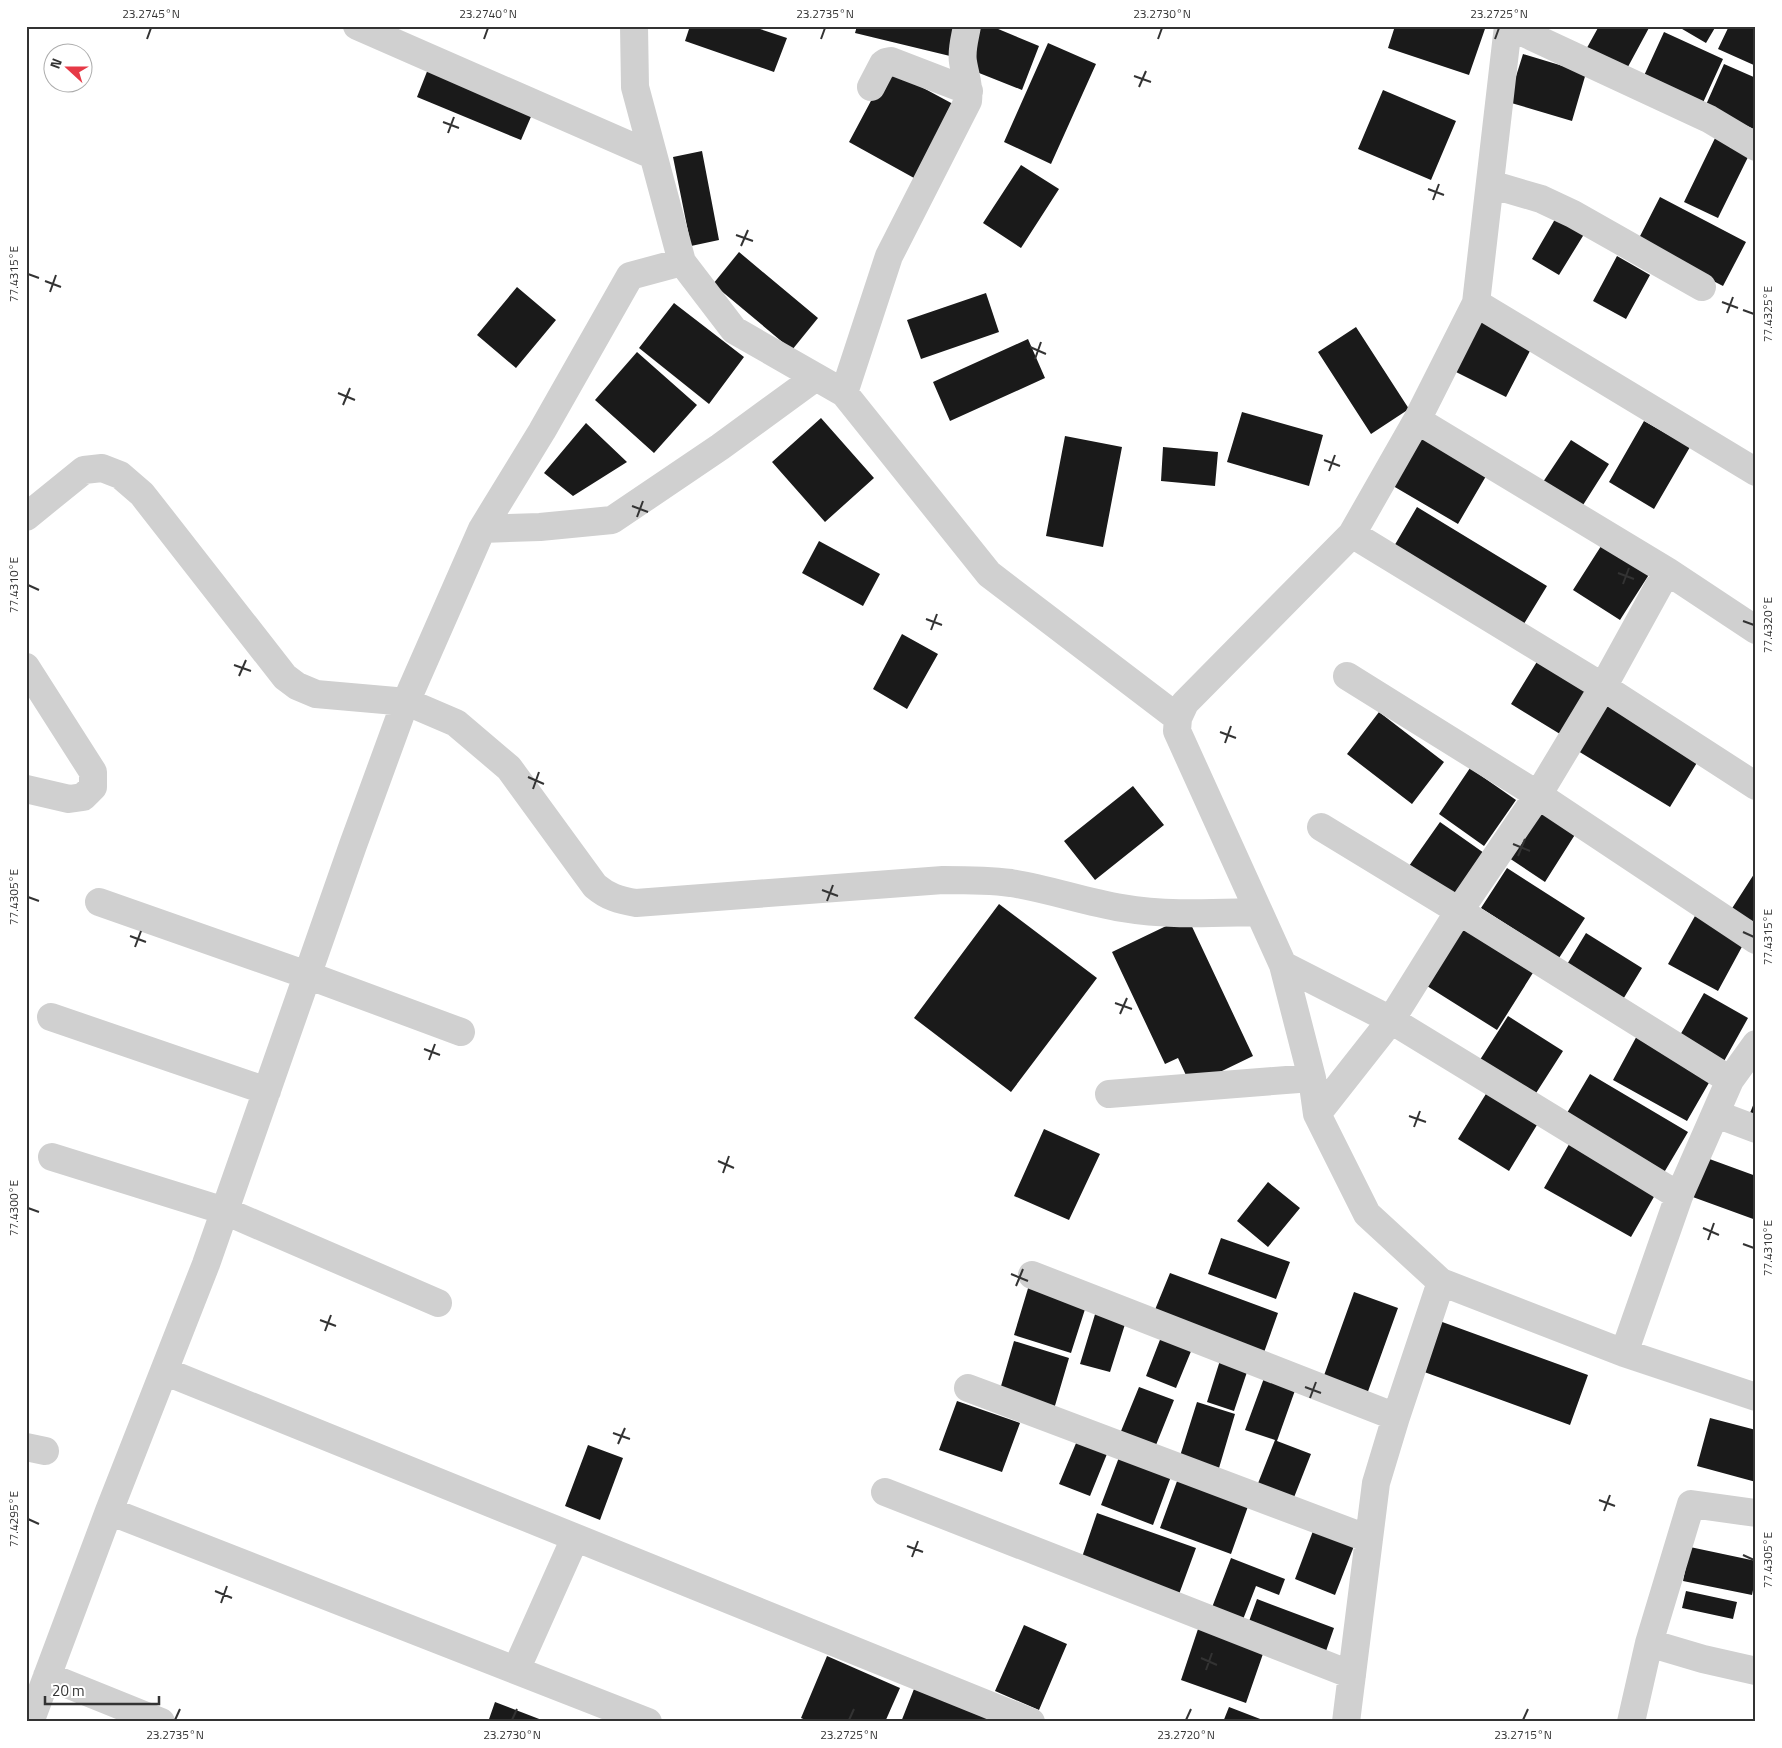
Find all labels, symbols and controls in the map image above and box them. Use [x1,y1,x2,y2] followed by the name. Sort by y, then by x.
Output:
[122,4,180,23] text: 23.2745°N
[459,4,517,23] text: 23.2740°N
[796,4,854,23] text: 23.2735°N
[1133,4,1191,23] text: 23.2730°N
[1470,4,1528,23] text: 23.2725°N
[42,42,92,92] north arrow
[44,55,67,71] text: N
[4,246,23,302] text: 77.4315°E
[1758,286,1777,342] text: 77.4325°E
[4,557,23,613] text: 77.4310°E
[1758,597,1777,653] text: 77.4320°E
[4,869,23,925] text: 77.4305°E
[1758,909,1777,965] text: 77.4315°E
[4,1180,23,1236] text: 77.4300°E
[1758,1220,1777,1276] text: 77.4310°E
[4,1491,23,1547] text: 77.4295°E
[1758,1532,1777,1588] text: 77.4305°E
[45,1673,159,1705] scale bar
[52,1679,85,1702] text: 20 m
[146,1725,204,1744] text: 23.2735°N
[483,1725,541,1744] text: 23.2730°N
[820,1725,878,1744] text: 23.2725°N
[1157,1725,1215,1744] text: 23.2720°N
[1494,1725,1552,1744] text: 23.2715°N

